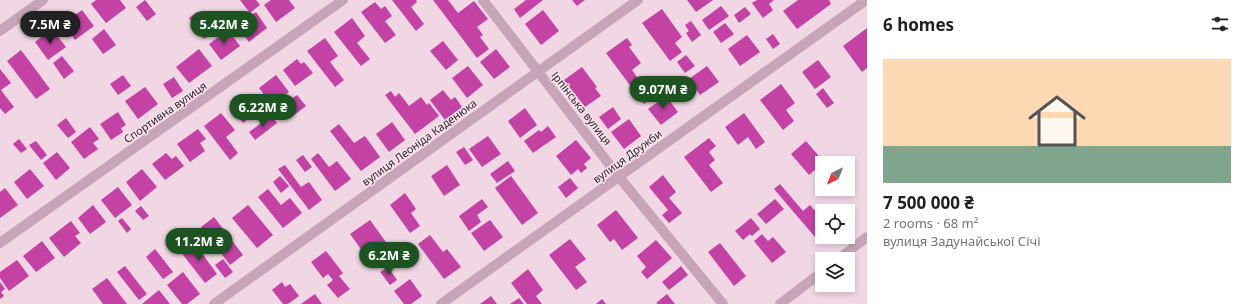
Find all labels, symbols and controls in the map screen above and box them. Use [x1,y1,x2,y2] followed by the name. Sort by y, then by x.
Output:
[17,11,83,45] pin: 7.5M ₴
[187,11,261,45] pin: 5.42M ₴
[883,13,954,36] text: 6 homes
[1209,13,1231,35] icon: filters
[29,15,71,33] text: 7.5M ₴
[199,15,249,33] text: 5.42M ₴
[549,68,615,148] street label: Ірпінська вулиця
[626,76,700,110] pin: 9.07M ₴
[120,78,210,146] street label: Спортивна вулиця
[638,80,688,98] text: 9.07M ₴
[1021,85,1093,157] icon: home
[226,94,300,128] pin: 6.22M ₴
[358,95,480,189] street label: вулиця Леоніда Каденюка
[238,98,288,116] text: 6.22M ₴
[589,126,665,186] street label: вулиця Дружби
[815,156,855,196] north arrow
[815,156,855,292] map controls
[883,191,974,214] text: 7 500 000 ₴
[815,204,855,244] button: locate
[883,214,978,232] text: 2 rooms · 68 m²
[162,228,236,262] pin: 11.2M ₴
[174,232,224,250] text: 11.2M ₴
[883,232,1041,250] text: вулиця Задунайської Січі
[356,242,422,276] pin: 6.2M ₴
[368,246,410,264] text: 6.2M ₴
[815,252,855,292] button: layers

